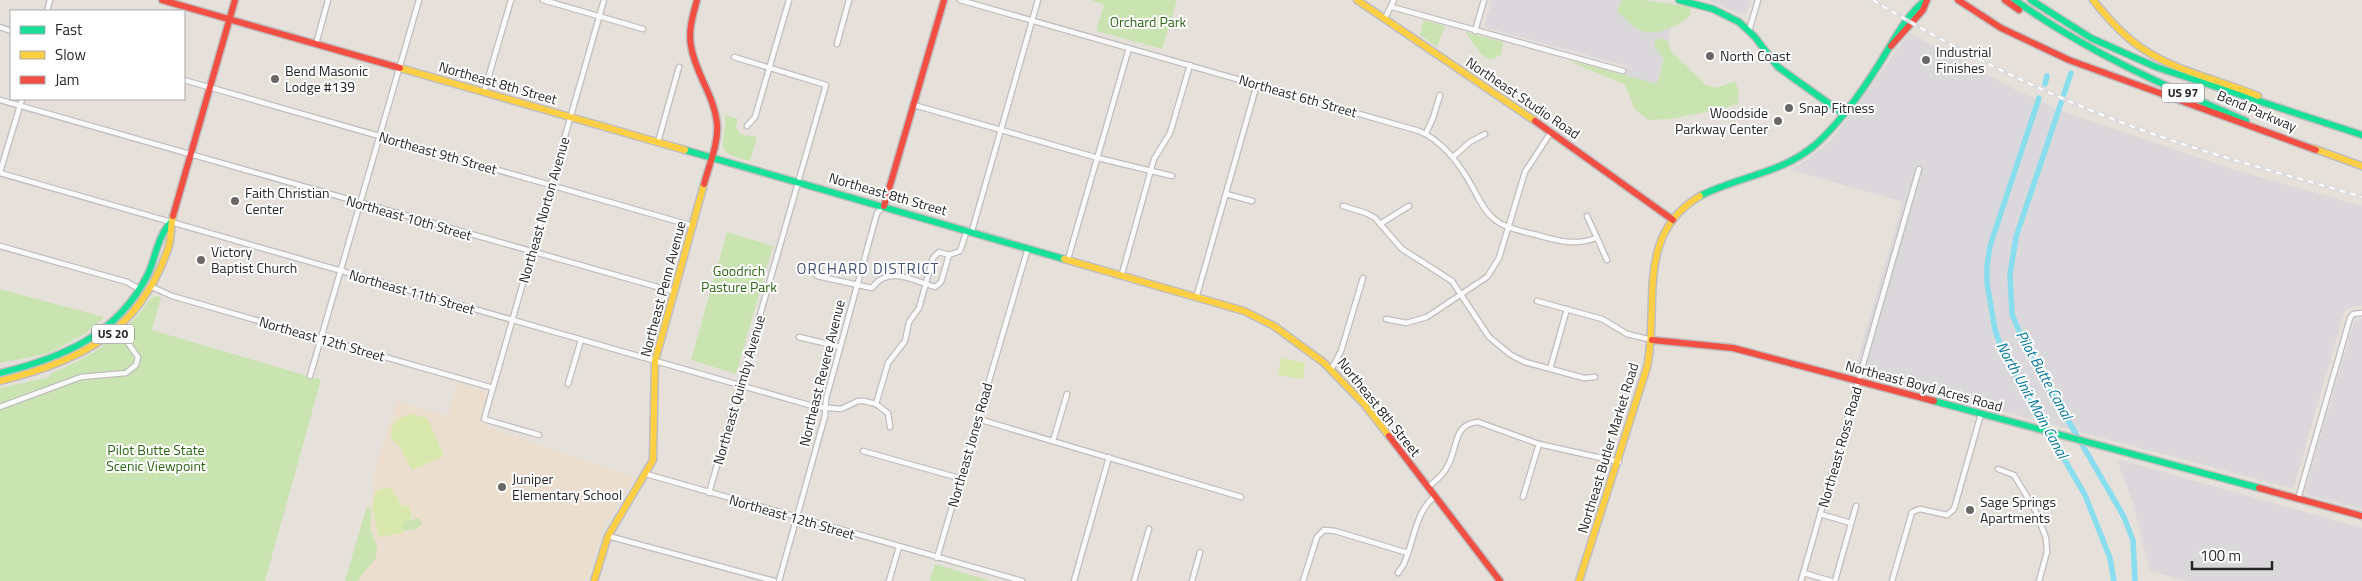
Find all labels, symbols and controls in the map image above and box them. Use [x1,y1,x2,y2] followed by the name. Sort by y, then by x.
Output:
[10,10,185,100] legend
[1110,11,1187,32] park label: Orchard Park
[55,18,83,41] text: Fast
[1936,41,1991,78] place label: Industrial Finishes
[55,43,86,66] text: Slow
[1720,45,1791,66] place label: North Coast
[1704,50,1716,62] marker: North Coast
[1462,51,1585,144] street label: Northeast Studio Road
[1920,54,1932,66] marker: Industrial Finishes
[437,56,560,109] street label: Northeast 8th Street
[285,60,368,97] place label: Bend Masonic Lodge #139
[55,68,79,91] text: Jam
[1237,69,1360,122] street label: Northeast 6th Street
[269,73,281,85] marker: Bend Masonic Lodge #139
[2162,84,2204,102] road number: US 97
[2214,84,2301,137] street label: Bend Parkway
[1799,97,1875,118] place label: Snap Fitness
[1675,102,1768,139] place label: Woodside Parkway Center
[1783,102,1795,114] marker: Snap Fitness
[1772,115,1784,127] marker: Woodside Parkway Center
[377,126,500,179] street label: Northeast 9th Street
[513,134,574,285] street label: Northeast Norton Avenue
[827,167,950,220] street label: Northeast 8th Street
[245,182,330,219] place label: Faith Christian Center
[344,190,475,246] street label: Northeast 10th Street
[229,195,241,207] marker: Faith Christian Center
[634,219,691,359] street label: Northeast Penn Avenue
[211,241,297,278] place label: Victory Baptist Church
[195,254,207,266] marker: Victory Baptist Church
[797,257,939,280] district label: ORCHARD DISTRICT
[701,260,777,297] park label: Goodrich Pasture Park
[347,264,478,320] street label: Northeast 11th Street
[793,297,850,448] street label: Northeast Revere Avenue
[257,311,388,367] street label: Northeast 12th Street
[707,312,770,467] street label: Northeast Quimby Avenue
[92,324,134,344] road number: US 20
[2010,326,2079,425] water label: Pilot Butte Canal
[1991,337,2075,464] water label: North Unit Main Canal
[1333,353,1426,461] street label: Northeast 8th Street
[1843,354,2005,417] street label: Northeast Boyd Acres Road
[1572,360,1643,536] street label: Northeast Butler Market Road
[942,380,997,510] street label: Northeast Jones Road
[1812,384,1867,510] street label: Northeast Ross Road
[106,439,206,476] park label: Pilot Butte State Scenic Viewpoint
[512,468,622,505] place label: Juniper Elementary School
[496,481,508,493] marker: Juniper Elementary School
[727,489,858,545] street label: Northeast 12th Street
[1980,491,2056,528] place label: Sage Springs Apartments
[1964,504,1976,516] marker: Sage Springs Apartments
[2192,538,2272,570] scale bar
[2200,544,2241,567] text: 100 m

